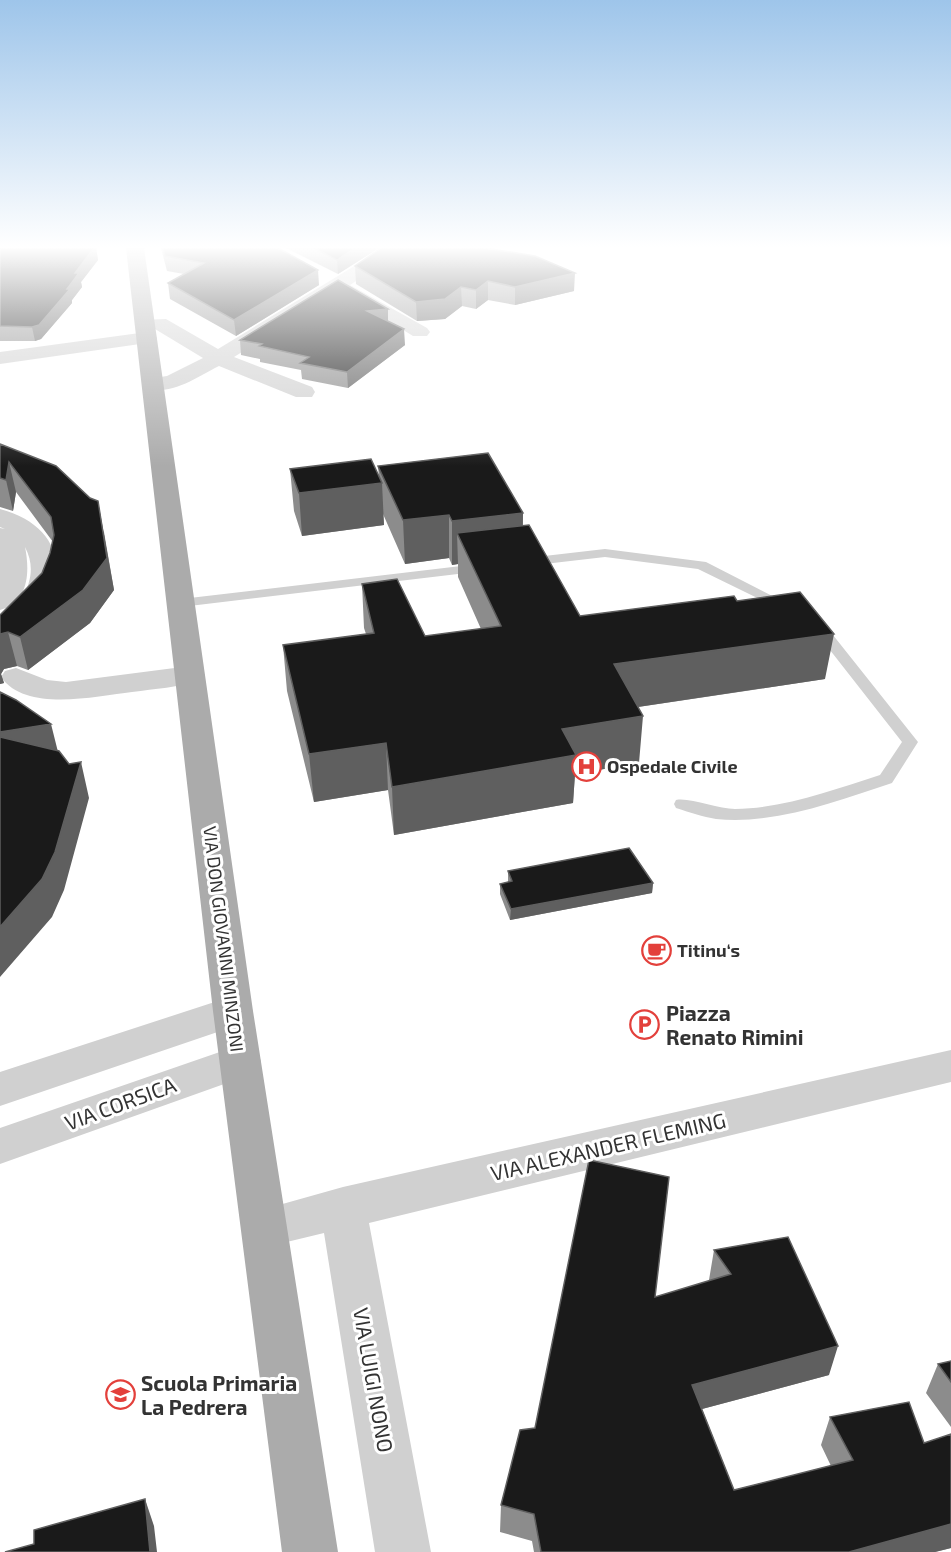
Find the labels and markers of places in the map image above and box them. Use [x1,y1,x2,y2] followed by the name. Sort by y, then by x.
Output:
[570,750,602,782] hospital icon: Ospedale Civile
[607,755,738,777] place label: Ospedale Civile
[640,934,672,966] cafe icon: Titinu‘s
[677,939,740,961] place label: Titinu‘s
[666,1000,804,1049] place label: Piazza Renato Rimini
[629,1008,661,1040] parking icon: Piazza Renato Rimini
[141,1370,297,1419] place label: Scuola Primaria La Pedrera
[104,1378,136,1410] school or university icon: Scuola Primaria La Pedrera

